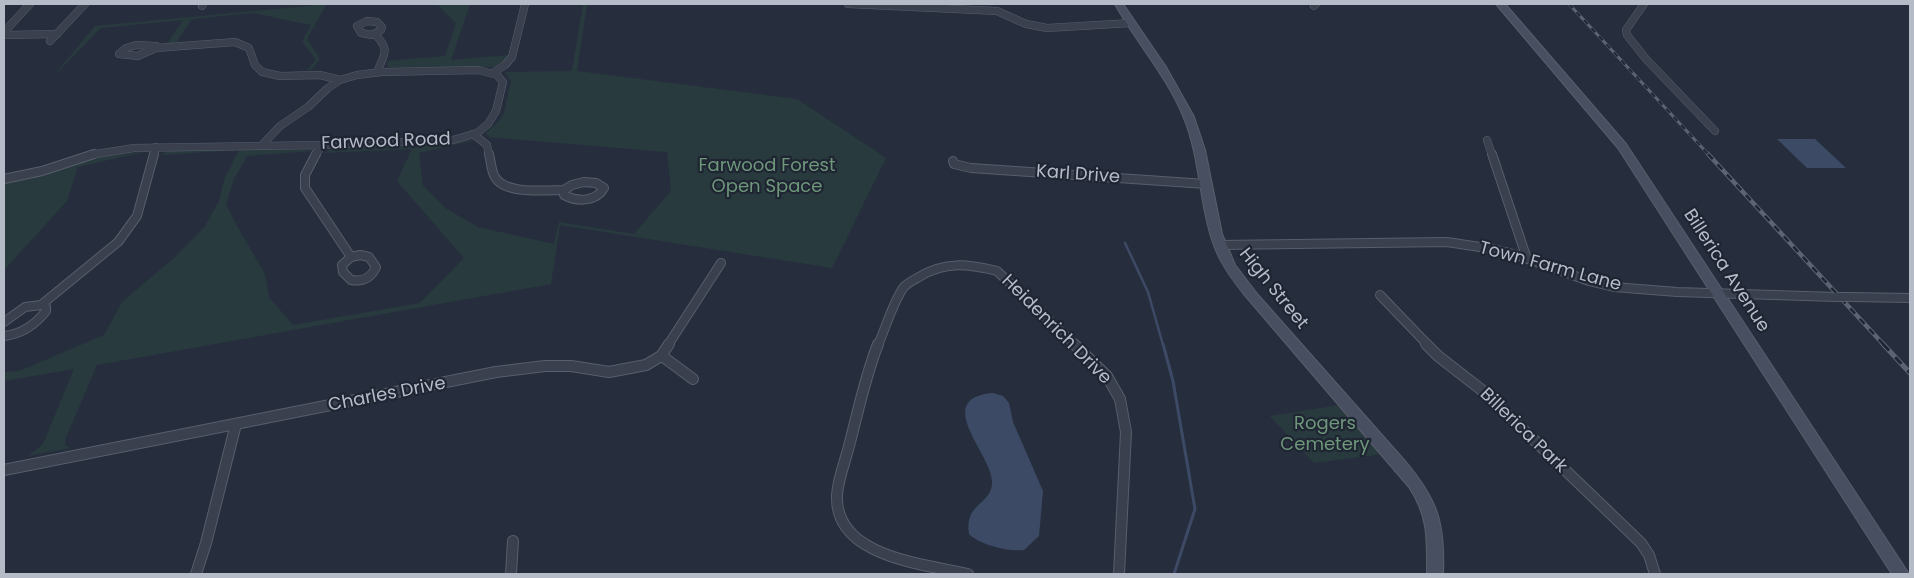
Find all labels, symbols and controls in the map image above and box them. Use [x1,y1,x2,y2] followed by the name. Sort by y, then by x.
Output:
[321,129,451,155] street label: Farwood Road
[698,155,836,198] park label: Farwood Forest Open Space
[1035,161,1121,189] street label: Karl Drive
[1678,206,1774,336] street label: Billerica Avenue
[1477,238,1623,296] street label: Town Farm Lane
[1234,244,1312,334] street label: High Street
[997,271,1115,389] street label: Heidenrich Drive
[326,373,448,417] street label: Charles Drive
[1475,384,1571,478] street label: Billerica Park
[1280,413,1370,456] park label: Rogers Cemetery

